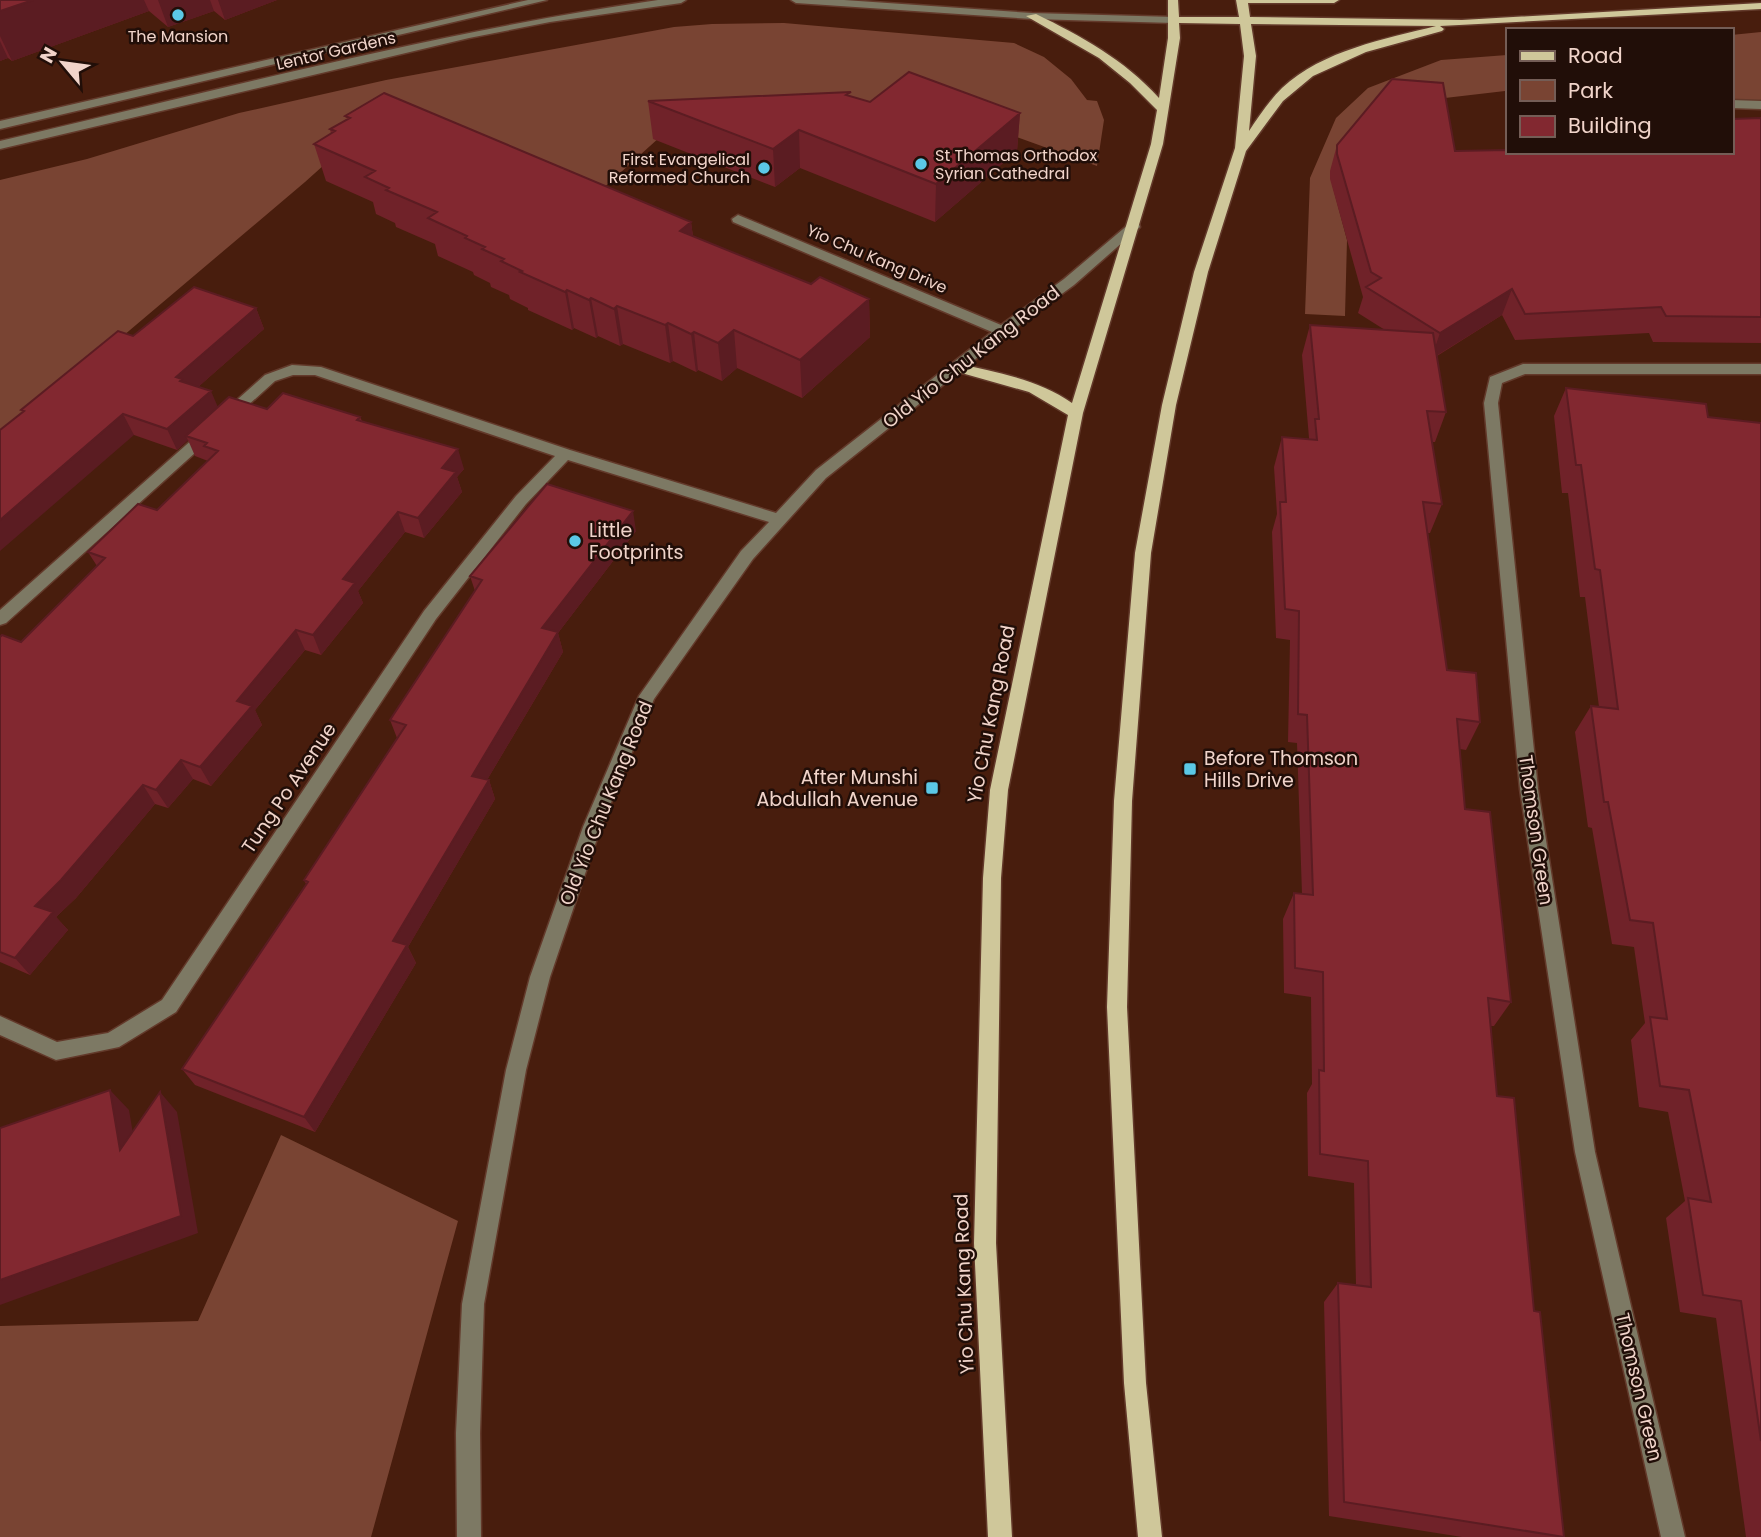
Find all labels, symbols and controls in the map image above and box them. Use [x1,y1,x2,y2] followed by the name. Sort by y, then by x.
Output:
[170,7,186,23] marker: The Mansion
[128,25,228,48] place label: The Mansion
[274,26,398,76] street label: Lentor Gardens
[28,28,98,98] north arrow
[1506,28,1733,154] legend
[1568,41,1623,70] text: Road
[33,42,64,68] text: N
[1568,76,1613,105] text: Park
[1568,111,1652,140] text: Building
[935,144,1097,185] place label: St Thomas Orthodox Syrian Cathedral
[609,148,750,189] place label: First Evangelical Reformed Church
[913,156,929,172] marker: St Thomas Orthodox Syrian Cathedral
[756,160,772,176] marker: First Evangelical Reformed Church
[803,219,951,299] street label: Yio Chu Kang Drive
[877,279,1065,435] street label: Old Yio Chu Kang Road
[589,517,683,566] place label: Little Footprints
[567,533,583,549] marker: Little Footprints
[961,623,1021,805] street label: Yio Chu Kang Road
[553,697,659,909] street label: Old Yio Chu Kang Road
[235,717,343,859] street label: Tung Po Avenue
[1204,745,1358,794] place label: Before Thomson Hills Drive
[1512,753,1560,907] street label: Thomson Green
[1182,761,1198,777] marker: Before Thomson Hills Drive
[757,764,918,813] place label: After Munshi Abdullah Avenue
[924,780,940,796] marker: After Munshi Abdullah Avenue
[947,1193,981,1375] street label: Yio Chu Kang Road
[1609,1310,1669,1464] street label: Thomson Green

